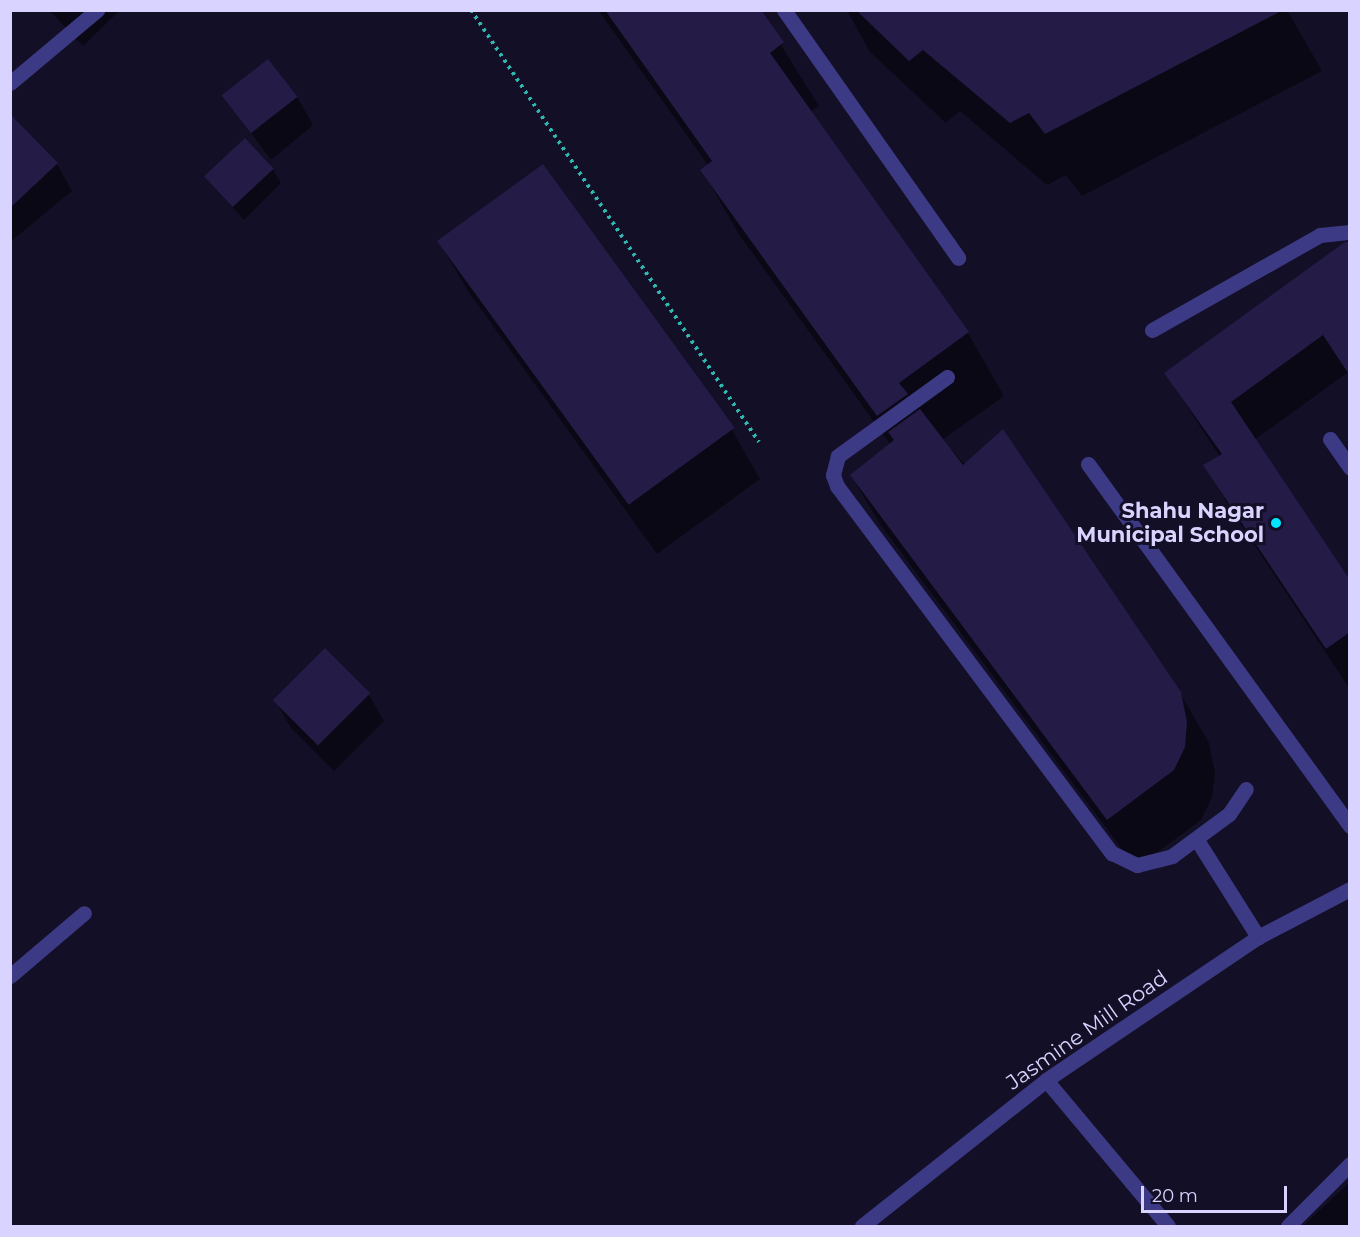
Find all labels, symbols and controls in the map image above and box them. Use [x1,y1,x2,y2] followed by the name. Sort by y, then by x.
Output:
[1076,498,1264,548] place label: Shahu Nagar Municipal School
[1269,516,1283,530] marker: Shahu Nagar Municipal School
[1002,965,1172,1095] street label: Jasmine Mill Road
[1144,1174,1290,1212] scale bar
[1152,1185,1198,1207] text: 20 m

